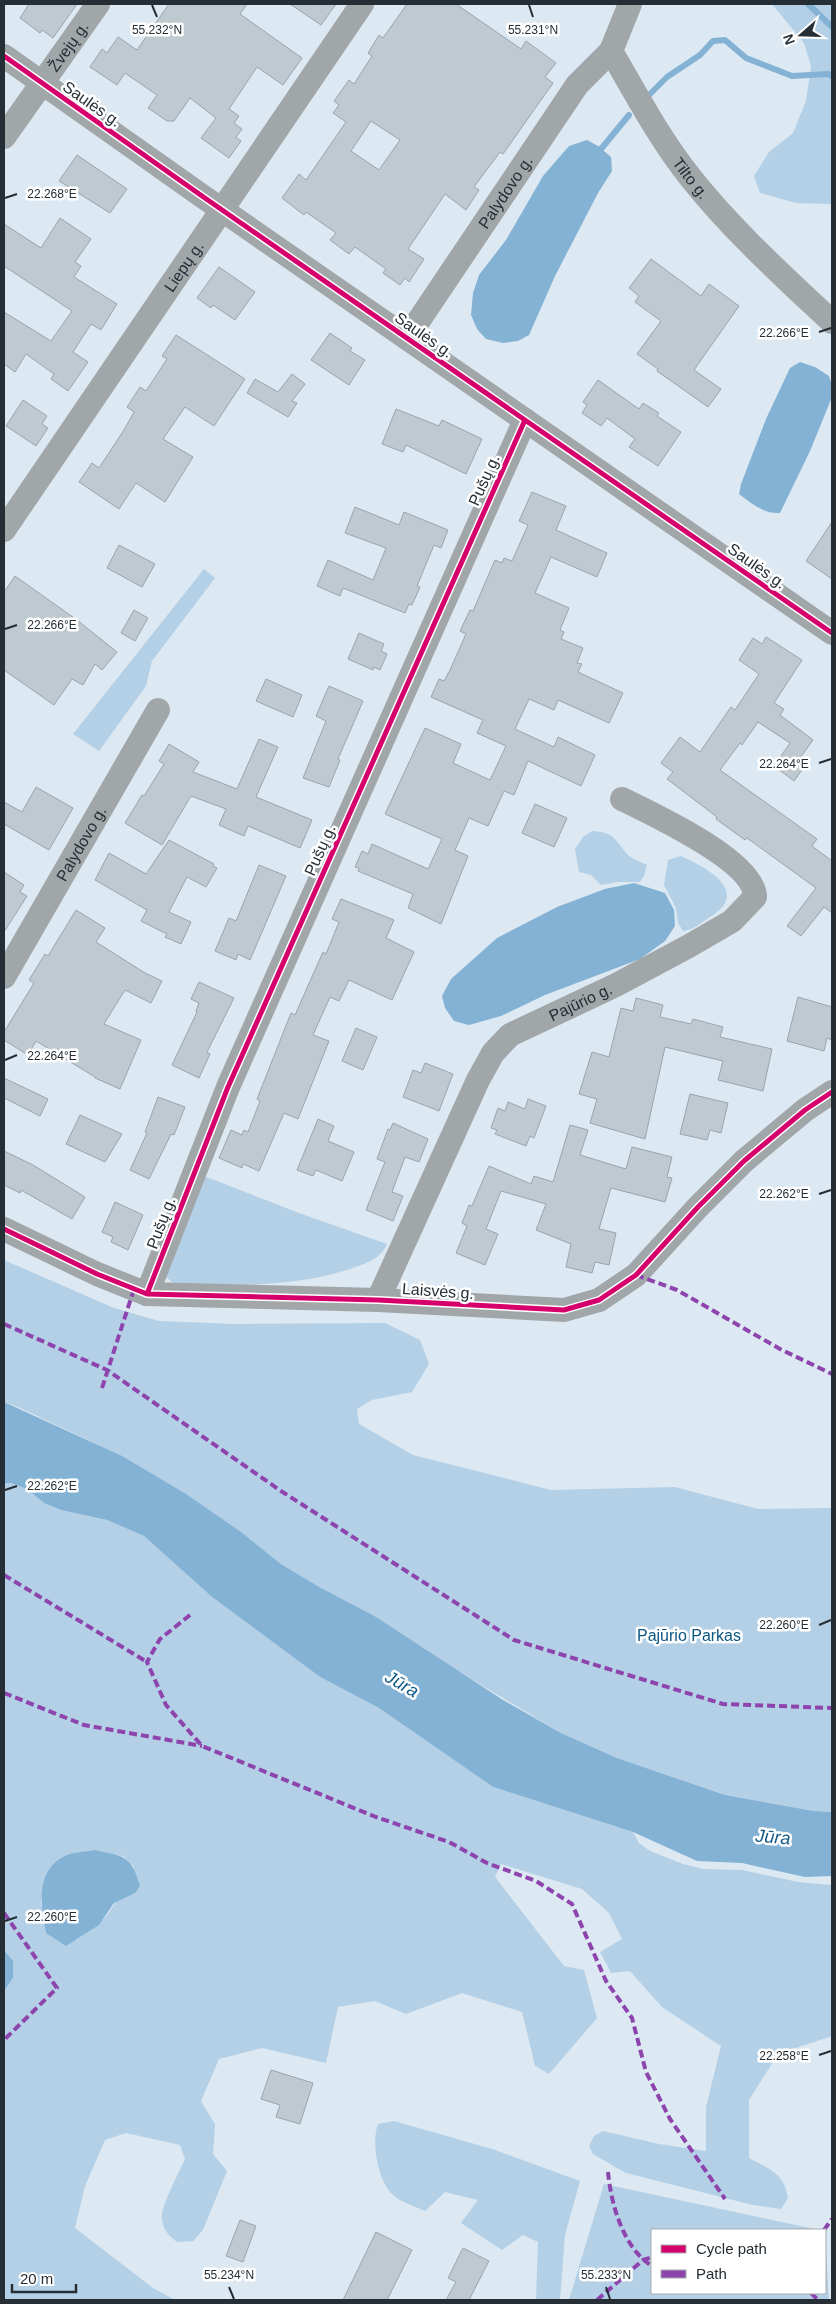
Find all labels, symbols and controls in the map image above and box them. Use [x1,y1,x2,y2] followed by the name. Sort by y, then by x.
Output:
[776,10,826,60] north arrow
[44,18,91,75] street label: Žvejų g.
[132,23,182,37] text: 55.232°N
[508,23,558,37] text: 55.231°N
[780,32,798,47] text: N
[60,78,124,130] street label: Saulės g.
[475,152,536,231] street label: Palydovo g.
[670,154,713,202] street label: Tilto g.
[27,187,77,201] text: 22.268°E
[160,238,207,295] street label: Liepų g.
[392,309,456,361] street label: Saulės g.
[759,326,809,340] text: 22.266°E
[465,452,503,508] street label: Pušų g.
[725,540,789,592] street label: Saulės g.
[27,618,77,632] text: 22.266°E
[759,757,809,771] text: 22.264°E
[53,803,109,884] street label: Palydovo g.
[301,822,339,878] street label: Pušų g.
[546,980,614,1024] street label: Pajūrio g.
[27,1049,77,1063] text: 22.264°E
[759,1187,809,1201] text: 22.262°E
[143,1195,179,1251] street label: Pušų g.
[401,1280,475,1302] street label: Laisvės g.
[27,1479,77,1493] text: 22.262°E
[759,1618,809,1632] text: 22.260°E
[637,1627,741,1644] park label: Pajūrio Parkas
[381,1666,422,1701] water label: Jūra
[754,1825,791,1848] water label: Jūra
[27,1910,77,1924] text: 22.260°E
[759,2049,809,2063] text: 22.258°E
[651,2229,826,2294] legend
[696,2240,767,2257] text: Cycle path
[12,2262,76,2294] scale bar
[696,2265,727,2282] text: Path
[204,2268,254,2282] text: 55.234°N
[581,2268,631,2282] text: 55.233°N
[20,2270,53,2287] text: 20 m

